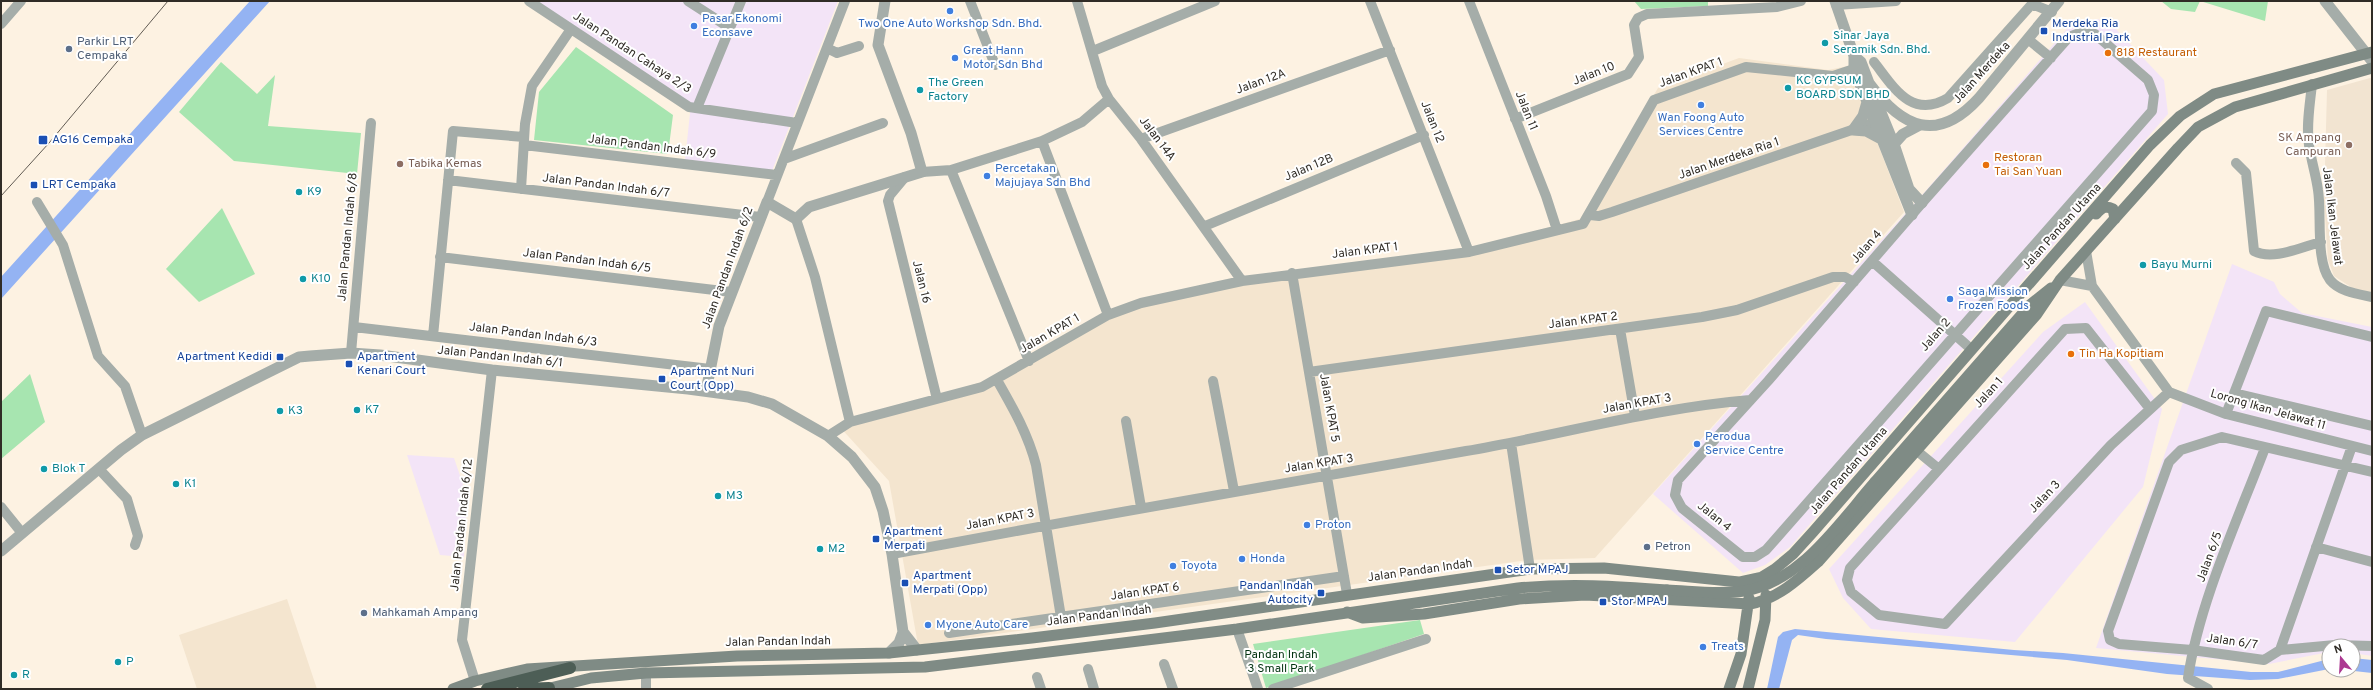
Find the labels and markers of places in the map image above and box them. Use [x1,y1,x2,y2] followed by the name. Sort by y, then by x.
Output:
[945,6,955,16] marker: Two One Auto Workshop Sdn. Bhd.
[702,11,782,41] place label: Pasar Ekonomi Econsave
[858,16,1042,32] place label: Two One Auto Workshop Sdn. Bhd.
[2052,16,2130,46] place label: Merdeka Ria Industrial Park
[689,21,699,31] marker: Pasar Ekonomi Econsave
[2039,26,2049,36] marker: Merdeka Ria Industrial Park
[1833,28,1930,58] place label: Sinar Jaya Seramik Sdn. Bhd.
[77,34,134,64] place label: Parkir LRT Cempaka
[1820,38,1830,48] marker: Sinar Jaya Seramik Sdn. Bhd.
[963,43,1043,73] place label: Great Hann Motor Sdn Bhd
[64,44,74,54] marker: Parkir LRT Cempaka
[2116,45,2197,61] place label: 818 Restaurant
[2103,48,2113,58] marker: 818 Restaurant
[950,53,960,63] marker: Great Hann Motor Sdn Bhd
[1796,73,1890,103] place label: KC GYPSUM BOARD SDN BHD
[928,75,984,105] place label: The Green Factory
[1783,83,1793,93] marker: KC GYPSUM BOARD SDN BHD
[915,85,925,95] marker: The Green Factory
[1696,100,1706,110] marker: Wan Foong Auto Services Centre
[1657,110,1745,140] place label: Wan Foong Auto Services Centre
[2278,130,2341,160] place label: SK Ampang Campuran
[52,132,133,148] place label: AG16 Cempaka
[37,134,49,146] marker: AG16 Cempaka
[2344,140,2354,150] marker: SK Ampang Campuran
[1994,150,2062,180] place label: Restoran Tai San Yuan
[408,156,482,172] place label: Tabika Kemas
[395,159,405,169] marker: Tabika Kemas
[1981,160,1991,170] marker: Restoran Tai San Yuan
[995,161,1091,191] place label: Percetakan Majujaya Sdn Bhd
[982,171,992,181] marker: Percetakan Majujaya Sdn Bhd
[42,177,116,193] place label: LRT Cempaka
[29,180,39,190] marker: LRT Cempaka
[307,184,322,200] place label: K9
[294,187,304,197] marker: K9
[2151,257,2212,273] place label: Bayu Murni
[2138,260,2148,270] marker: Bayu Murni
[311,271,331,287] place label: K10
[298,274,308,284] marker: K10
[1958,284,2029,314] place label: Saga Mission Frozen Foods
[1945,294,1955,304] marker: Saga Mission Frozen Foods
[2079,346,2164,362] place label: Tin Ha Kopitiam
[177,349,272,365] place label: Apartment Kedidi
[357,349,426,379] place label: Apartment Kenari Court
[2066,349,2076,359] marker: Tin Ha Kopitiam
[275,352,285,362] marker: Apartment Kedidi
[344,359,354,369] marker: Apartment Kenari Court
[670,364,754,394] place label: Apartment Nuri Court (Opp)
[657,374,667,384] marker: Apartment Nuri Court (Opp)
[365,402,379,418] place label: K7
[288,403,303,419] place label: K3
[352,405,362,415] marker: K7
[275,406,285,416] marker: K3
[1705,429,1784,459] place label: Perodua Service Centre
[1692,439,1702,449] marker: Perodua Service Centre
[52,461,85,477] place label: Blok T
[39,464,49,474] marker: Blok T
[184,476,196,492] place label: K1
[171,479,181,489] marker: K1
[726,488,743,504] place label: M3
[713,491,723,501] marker: M3
[1315,517,1351,533] place label: Proton
[1302,520,1312,530] marker: Proton
[884,524,943,554] place label: Apartment Merpati
[871,534,881,544] marker: Apartment Merpati
[1655,539,1691,555] place label: Petron
[828,541,845,557] place label: M2
[1642,542,1652,552] marker: Petron
[815,544,825,554] marker: M2
[1250,551,1285,567] place label: Honda
[1237,554,1247,564] marker: Honda
[1181,558,1217,574] place label: Toyota
[1168,561,1178,571] marker: Toyota
[1506,562,1569,578] place label: Setor MPAJ
[1493,565,1503,575] marker: Setor MPAJ
[913,568,988,598] place label: Apartment Merpati (Opp)
[900,578,910,588] marker: Apartment Merpati (Opp)
[1239,578,1313,608] place label: Pandan Indah Autocity
[1316,588,1326,598] marker: Pandan Indah Autocity
[1611,594,1667,610] place label: Stor MPAJ
[1598,597,1608,607] marker: Stor MPAJ
[372,605,478,621] place label: Mahkamah Ampang
[359,608,369,618] marker: Mahkamah Ampang
[936,617,1028,633] place label: Myone Auto Care
[923,620,933,630] marker: Myone Auto Care
[1711,639,1744,655] place label: Treats
[1698,642,1708,652] marker: Treats
[126,654,134,670] place label: P
[113,657,123,667] marker: P
[22,667,30,683] place label: R
[9,670,19,680] marker: R

